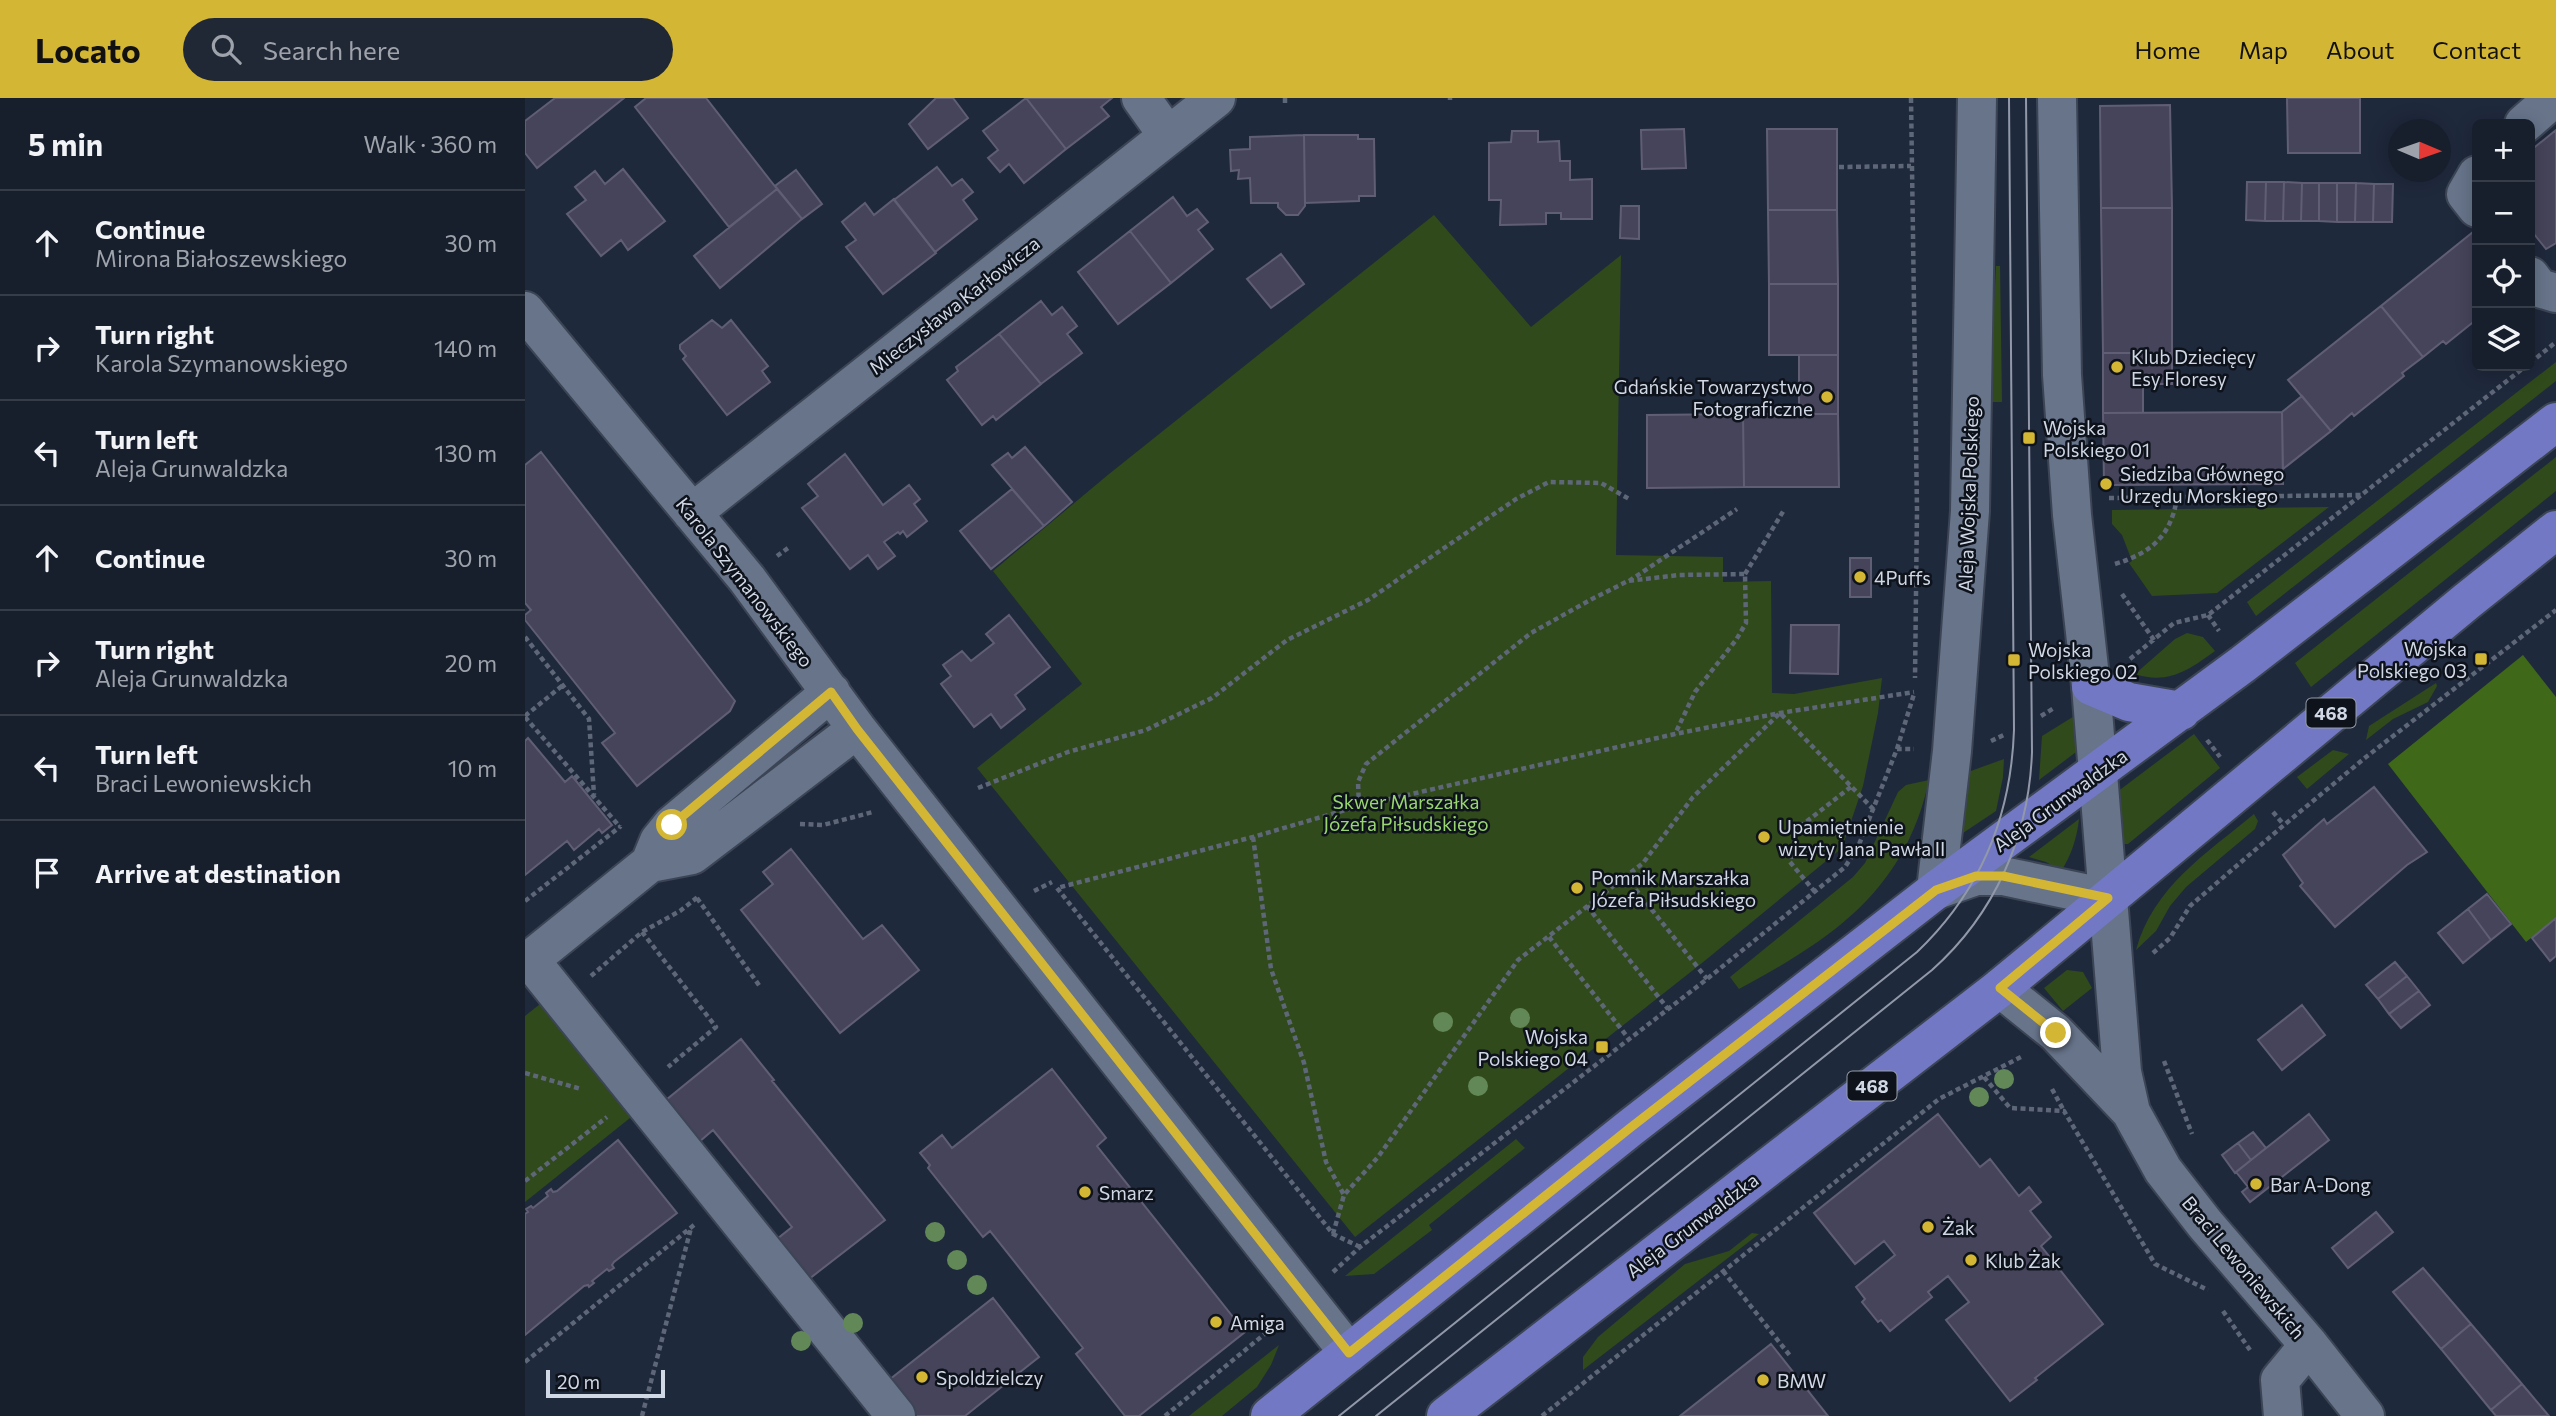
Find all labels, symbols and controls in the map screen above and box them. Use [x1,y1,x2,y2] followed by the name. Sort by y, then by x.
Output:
[183,18,673,81] search box
[35,29,141,70] text: Locato
[207,30,245,68] icon: search
[263,34,400,65] text: Search here
[2135,35,2201,64] text: Home
[2239,35,2288,64] text: Map
[2326,35,2394,64] text: About
[2432,35,2521,64] text: Contact
[2388,119,2451,182] north arrow
[2472,119,2535,371] map controls
[2472,119,2535,182] button: +
[28,125,103,162] text: 5 min
[364,130,497,158] text: Walk · 360 m
[2472,182,2535,245] button: −
[95,213,205,244] text: Continue
[28,224,66,262] icon: ahead
[444,229,497,257] text: 30 m
[864,231,1044,379] street label: Mieczysława Karłowicza
[95,244,347,272] text: Mirona Białoszewskiego
[2472,245,2535,308] button: locate
[2472,308,2535,371] button: layers
[95,318,214,349] text: Turn right
[28,329,66,367] icon: right
[434,334,497,362] text: 140 m
[2131,345,2256,390] place label: Klub Dziecięcy Esy Floresy
[95,349,348,377] text: Karola Szymanowskiego
[2109,359,2125,375] marker: Klub Dziecięcy Esy Floresy
[1614,375,1813,420] place label: Gdańskie Towarzystwo Fotograficzne
[1819,389,1835,405] marker: Gdańskie Towarzystwo Fotograficzne
[1953,396,1983,592] street label: Aleja Wojska Polskiego
[2043,416,2150,461] place label: Wojska Polskiego 01
[95,423,198,454] text: Turn left
[2021,430,2037,446] marker: Wojska Polskiego 01
[28,434,66,472] icon: left
[435,439,497,467] text: 130 m
[95,454,288,482] text: Aleja Grunwaldzka
[2120,462,2284,507] place label: Siedziba Głównego Urzędu Morskiego
[2098,476,2114,492] marker: Siedziba Głównego Urzędu Morskiego
[672,493,818,671] street label: Karola Szymanowskiego
[28,539,66,577] icon: ahead
[95,542,205,573] text: Continue
[444,544,497,572] text: 30 m
[1874,566,1931,589] place label: 4Puffs
[1852,569,1868,585] marker: 4Puffs
[95,633,214,664] text: Turn right
[2357,637,2467,682] place label: Wojska Polskiego 03
[2028,638,2138,683] place label: Wojska Polskiego 02
[28,644,66,682] icon: right
[445,649,497,677] text: 20 m
[2473,651,2489,667] marker: Wojska Polskiego 03
[2006,652,2022,668] marker: Wojska Polskiego 02
[95,664,288,692] text: Aleja Grunwaldzka
[2307,698,2355,728] road number: 468
[95,738,198,769] text: Turn left
[1989,744,2131,856] street label: Aleja Grunwaldzka
[28,749,66,787] icon: left
[448,754,497,782] text: 10 m
[95,769,312,797] text: Braci Lewoniewskich
[1323,790,1489,835] park label: Skwer Marszałka Józefa Piłsudskiego
[656,809,687,840] route start
[1778,815,1945,860] place label: Upamiętnienie wizyty Jana Pawła II
[1756,829,1772,845] marker: Upamiętnienie wizyty Jana Pawła II
[28,854,66,892] icon: arrive
[95,857,341,888] text: Arrive at destination
[1591,866,1756,911] place label: Pomnik Marszałka Józefa Piłsudskiego
[1569,880,1585,896] marker: Pomnik Marszałka Józefa Piłsudskiego
[2040,1017,2071,1048] route end
[1477,1025,1588,1070] place label: Wojska Polskiego 04
[1594,1039,1610,1055] marker: Wojska Polskiego 04
[1847,1071,1897,1100] road number: 468
[1621,1168,1763,1282] street label: Aleja Grunwaldzka
[2270,1173,2371,1196] place label: Bar A-Dong
[2248,1176,2264,1192] marker: Bar A-Dong
[1099,1181,1154,1204] place label: Smarz
[1077,1184,1093,1200] marker: Smarz
[2178,1191,2310,1343] street label: Braci Lewoniewskich
[1942,1216,1975,1239] place label: Żak
[1920,1219,1936,1235] marker: Żak
[1985,1249,2061,1272] place label: Klub Żak
[1963,1252,1979,1268] marker: Klub Żak
[1230,1311,1285,1334] place label: Amiga
[1208,1314,1224,1330] marker: Amiga
[936,1366,1044,1389] place label: Spoldzielczy
[546,1367,665,1399] scale bar
[914,1369,930,1385] marker: Spoldzielczy
[1777,1369,1826,1392] place label: BMW
[557,1370,600,1393] text: 20 m
[1755,1372,1771,1388] marker: BMW

